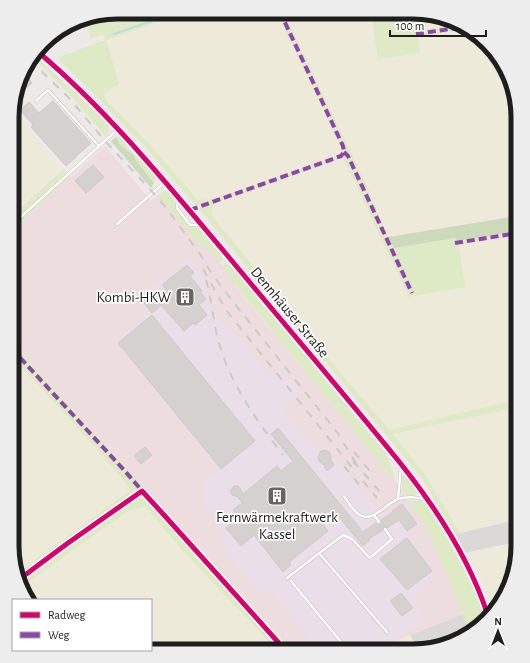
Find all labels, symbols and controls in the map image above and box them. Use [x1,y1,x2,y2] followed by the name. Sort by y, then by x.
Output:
[390,12,486,38] scale bar
[396,20,424,32] text: 100 m
[248,264,332,360] street label: Dennhäuser Straße
[174,286,196,308] building icon: Kombi-HKW
[97,290,172,305] place label: Kombi-HKW
[266,485,288,507] building icon: Fernwärmekraftwerk Kassel
[216,510,338,542] place label: Fernwärmekraftwerk Kassel
[12,599,152,651] legend
[48,609,85,621] text: Radweg
[478,611,518,651] north arrow
[494,616,502,627] text: N
[48,629,70,641] text: Weg

